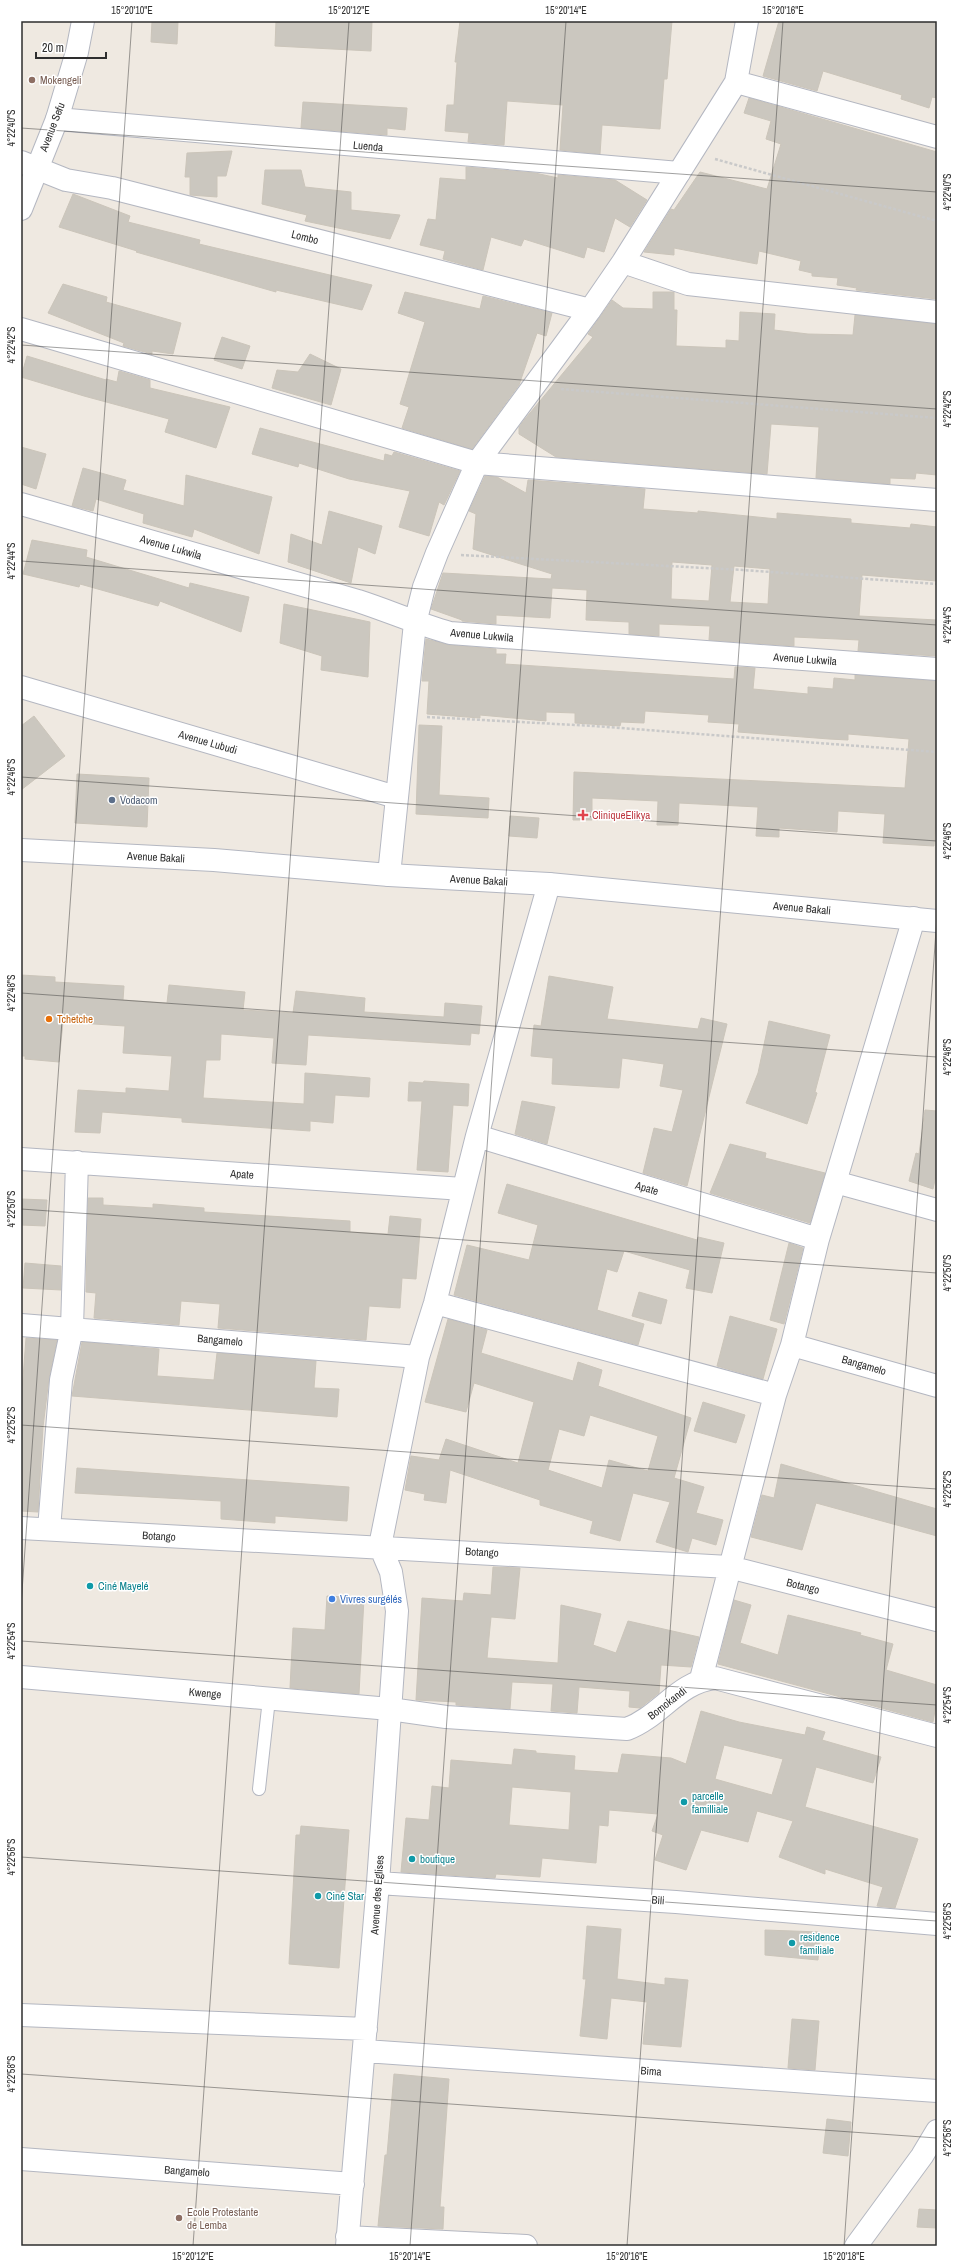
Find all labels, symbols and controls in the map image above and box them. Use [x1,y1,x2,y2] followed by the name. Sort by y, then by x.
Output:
[111,4,153,17] text: 15°20'10"E
[328,4,370,17] text: 15°20'12"E
[545,4,587,17] text: 15°20'14"E
[762,4,804,17] text: 15°20'16"E
[36,34,106,60] scale bar
[42,40,64,56] text: 20 m
[40,73,82,87] place label: Mokengeli
[27,75,37,85] marker: Mokengeli
[36,100,68,154] street label: Avenue Sefu
[5,109,18,146] text: 4°22'40"S
[352,138,384,154] street label: Luenda
[941,173,954,210] text: 4°22'40"S
[290,227,320,247] street label: Lombo
[5,326,18,363] text: 4°22'42"S
[941,390,954,427] text: 4°22'42"S
[138,531,203,562] street label: Avenue Lukwila
[5,542,18,579] text: 4°22'44"S
[941,606,954,643] text: 4°22'44"S
[449,625,514,645] street label: Avenue Lukwila
[772,650,837,668] street label: Avenue Lukwila
[176,727,239,757] street label: Avenue Lubudi
[5,758,18,795] text: 4°22'46"S
[120,793,158,807] place label: Vodacom
[107,795,117,805] marker: Vodacom
[592,808,650,822] place label: CliniqueElikya
[577,809,589,821] marker: CliniqueElikya
[941,822,954,859] text: 4°22'46"S
[126,848,185,866] street label: Avenue Bakali
[449,871,508,889] street label: Avenue Bakali
[771,898,832,918] street label: Avenue Bakali
[5,974,18,1011] text: 4°22'48"S
[57,1012,93,1026] place label: Tchetche
[44,1014,54,1024] marker: Tchetche
[941,1038,954,1075] text: 4°22'48"S
[229,1166,254,1182] street label: Apate
[633,1178,660,1198] street label: Apate
[5,1190,18,1227] text: 4°22'50"S
[941,1254,954,1291] text: 4°22'50"S
[197,1331,243,1349] street label: Bangamelo
[840,1352,888,1378] street label: Bangamelo
[5,1406,18,1443] text: 4°22'52"S
[941,1470,954,1507] text: 4°22'52"S
[142,1528,176,1544] street label: Botango
[465,1544,499,1560] street label: Botango
[785,1575,821,1597] street label: Botango
[98,1579,149,1593] place label: Ciné Mayelé
[85,1581,95,1591] marker: Ciné Mayelé
[340,1592,402,1606] place label: Vivres surgélés
[327,1594,337,1604] marker: Vivres surgélés
[5,1622,18,1659] text: 4°22'54"S
[645,1683,689,1723] street label: Bomokandi
[188,1685,222,1701] street label: Kwenge
[941,1686,954,1723] text: 4°22'54"S
[692,1789,728,1816] place label: parcelle familliale
[679,1797,689,1807] marker: parcelle familliale
[5,1838,18,1875] text: 4°22'56"S
[420,1852,455,1866] place label: boutique
[367,1854,387,1936] street label: Avenue des Eglises
[407,1854,417,1864] marker: boutique
[326,1889,364,1903] place label: Ciné Star
[313,1891,323,1901] marker: Ciné Star
[651,1893,665,1907] street label: Bili
[941,1902,954,1939] text: 4°22'56"S
[800,1930,840,1957] place label: residence familiale
[787,1938,797,1948] marker: residence familiale
[5,2055,18,2092] text: 4°22'58"S
[640,2063,662,2079] street label: Bima
[941,2119,954,2156] text: 4°22'58"S
[164,2162,210,2180] street label: Bangamelo
[187,2205,258,2232] place label: Ecole Protestante de Lemba
[174,2213,184,2223] marker: Ecole Protestante de Lemba
[172,2250,214,2263] text: 15°20'12"E
[389,2250,431,2263] text: 15°20'14"E
[606,2250,648,2263] text: 15°20'16"E
[823,2250,865,2263] text: 15°20'18"E

